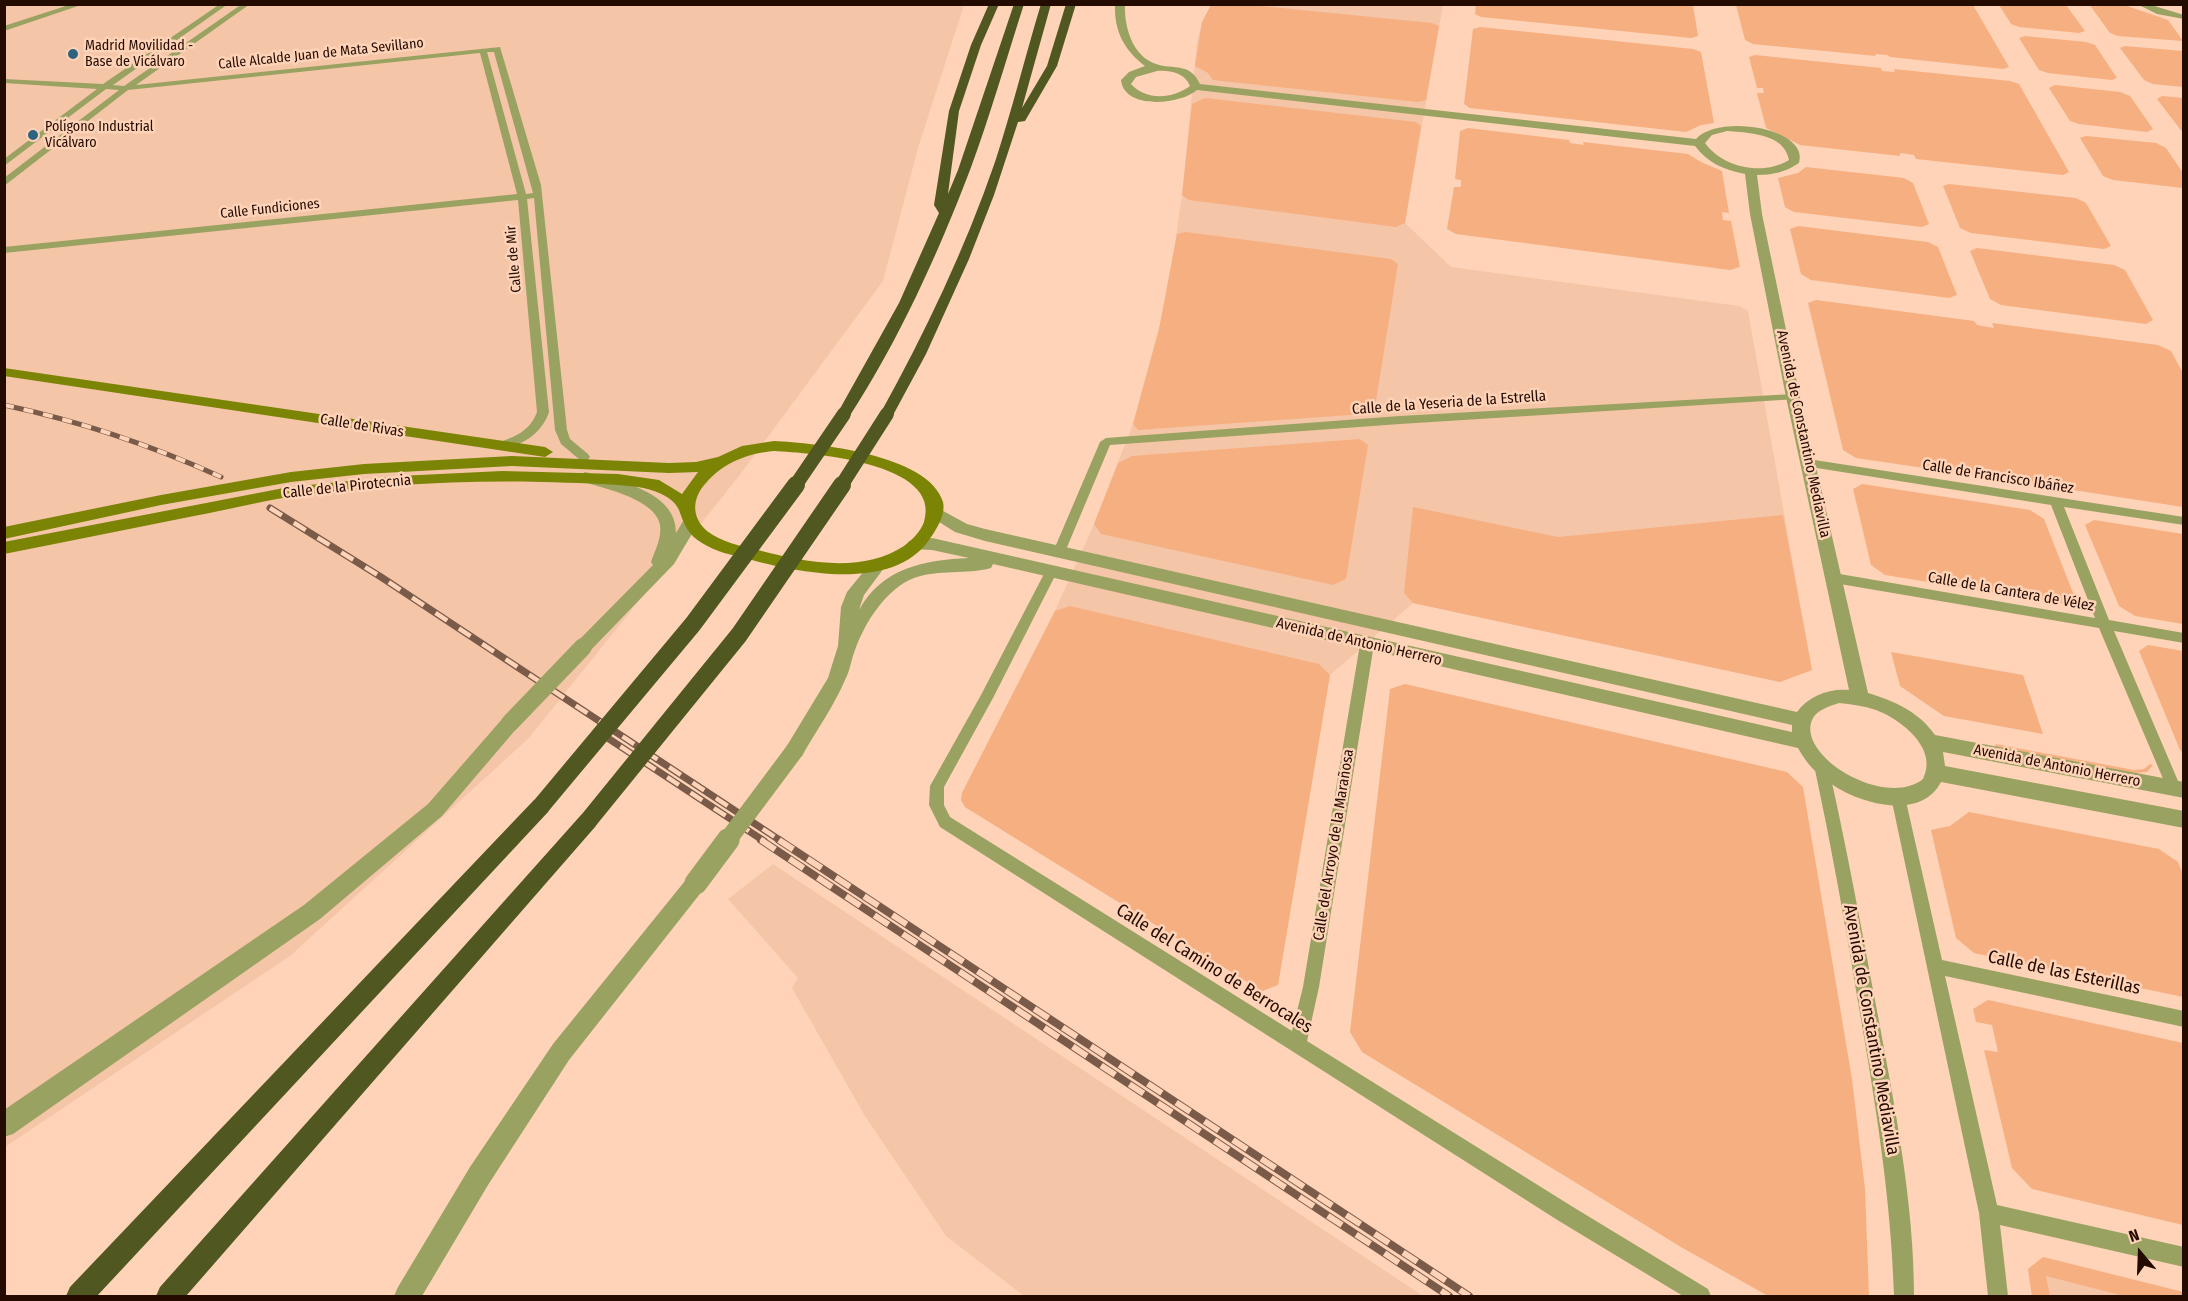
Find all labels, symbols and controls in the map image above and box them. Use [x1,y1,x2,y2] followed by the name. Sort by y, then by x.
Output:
[217,35,425,73] street label: Calle Alcalde Juan de Mata Sevillano
[85,38,193,70] place label: Madrid Movilidad - Base de Vicálvaro
[66,47,80,61] marker: Madrid Movilidad - Base de Vicálvaro
[45,119,153,152] place label: Polígono Industrial Vicálvaro
[26,128,40,142] marker: Polígono Industrial Vicálvaro
[220,195,320,223] street label: Calle Fundiciones
[503,225,525,293] street label: Calle de Mir
[1772,329,1834,539] street label: Avenida de Constantino Mediavilla
[1351,387,1547,419] street label: Calle de la Yeseria de la Estrella
[319,411,405,441] street label: Calle de Rivas
[1921,456,2075,498] street label: Calle de Francisco Ibáñez
[282,471,412,503] street label: Calle de la Pirotecnia
[1927,569,2095,615] street label: Calle de la Cantera de Vélez
[1274,614,1444,670] street label: Avenida de Antonio Herrero
[1972,741,2142,791] street label: Avenida de Antonio Herrero
[1310,748,1358,942] street label: Calle del Arroyo de la Marañosa
[1112,900,1316,1038] street label: Calle del Camino de Berrocales
[1838,903,1904,1157] street label: Avenida de Constantino Mediavilla
[1986,946,2142,1000] street label: Calle de las Esterillas
[2110,1223,2170,1283] north arrow
[2126,1225,2142,1246] text: N

